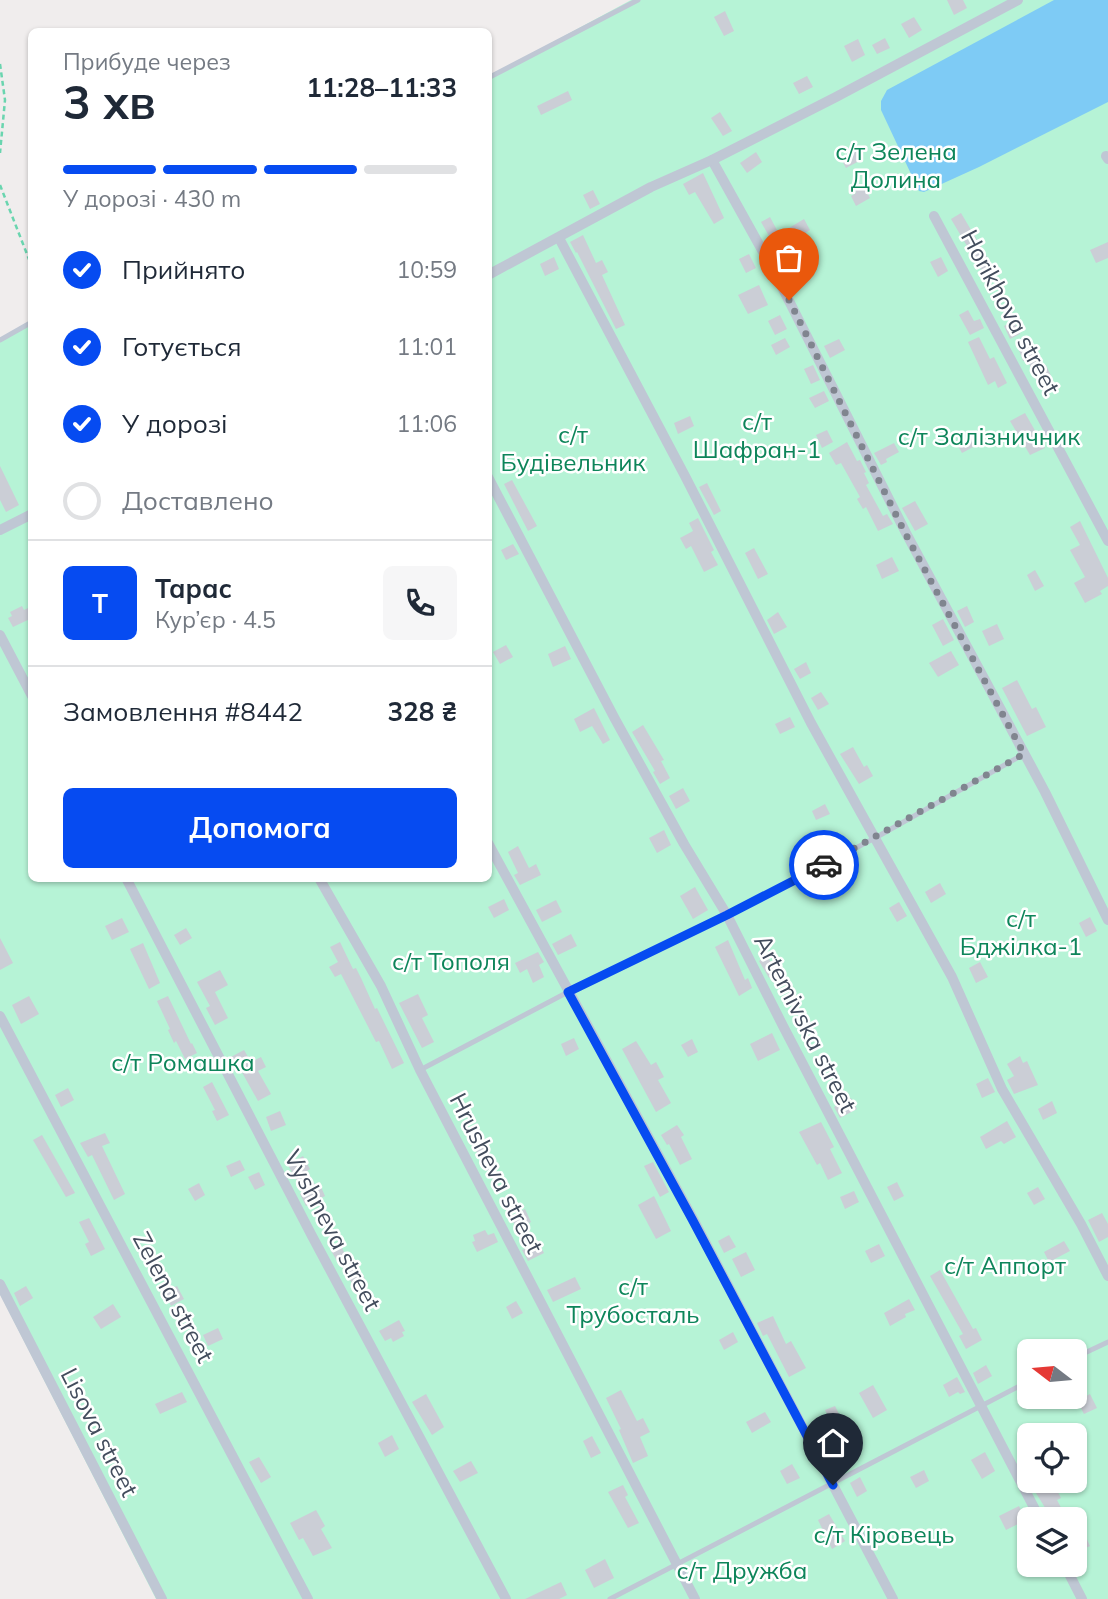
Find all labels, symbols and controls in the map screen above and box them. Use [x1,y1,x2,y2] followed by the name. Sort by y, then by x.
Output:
[63,47,231,76] text: Прибуде через
[306,71,457,104] text: 11:28–11:33
[63,73,156,131] text: 3 хв
[835,136,957,194] park label: с/т Зелена Долина
[63,184,241,213] text: У дорозі · 430 m
[955,224,1067,400] street label: Horikhova street
[759,228,819,300] pin
[770,239,808,277] icon: bag
[63,251,101,289] icon: check
[122,253,245,286] text: Прийнято
[397,255,457,284] text: 10:59
[63,328,101,366] icon: check
[122,330,241,363] text: Готується
[397,332,457,361] text: 11:01
[63,405,101,443] icon: check
[693,406,821,464] park label: с/т Шафран-1
[122,407,228,440] text: У дорозі
[397,409,457,438] text: 11:06
[501,419,646,477] park label: с/т Будівельник
[898,421,1080,451] park label: с/т Залізничник
[122,484,274,517] text: Доставлено
[383,566,457,640] button: phone
[155,572,232,605] text: Тарас
[92,587,108,620] text: Т
[155,605,276,634] text: Кур’єр · 4.5
[63,695,303,728] text: Замовлення #8442
[387,695,457,728] text: 328 ₴
[63,788,457,868] button: Допомога
[789,830,859,900] courier
[805,846,843,884] icon: car
[960,903,1082,961] park label: с/т Бджілка-1
[748,929,864,1117] street label: Artemivska street
[392,946,510,976] park label: с/т Тополя
[111,1047,255,1077] park label: с/т Ромашка
[444,1088,550,1258] street label: Hrusheva street
[278,1144,388,1316] street label: Vyshneva street
[127,1226,221,1368] street label: Zelena street
[944,1250,1066,1280] park label: с/т Аппорт
[567,1271,700,1329] park label: с/т Трубосталь
[1017,1339,1087,1409] north arrow
[1017,1339,1087,1577] map controls
[55,1363,145,1501] street label: Lisova street
[803,1413,863,1485] pin
[1017,1423,1087,1493] button: locate
[814,1424,852,1462] icon: home
[1017,1507,1087,1577] button: layers
[813,1519,955,1549] park label: с/т Кіровець
[677,1555,807,1585] park label: с/т Дружба

